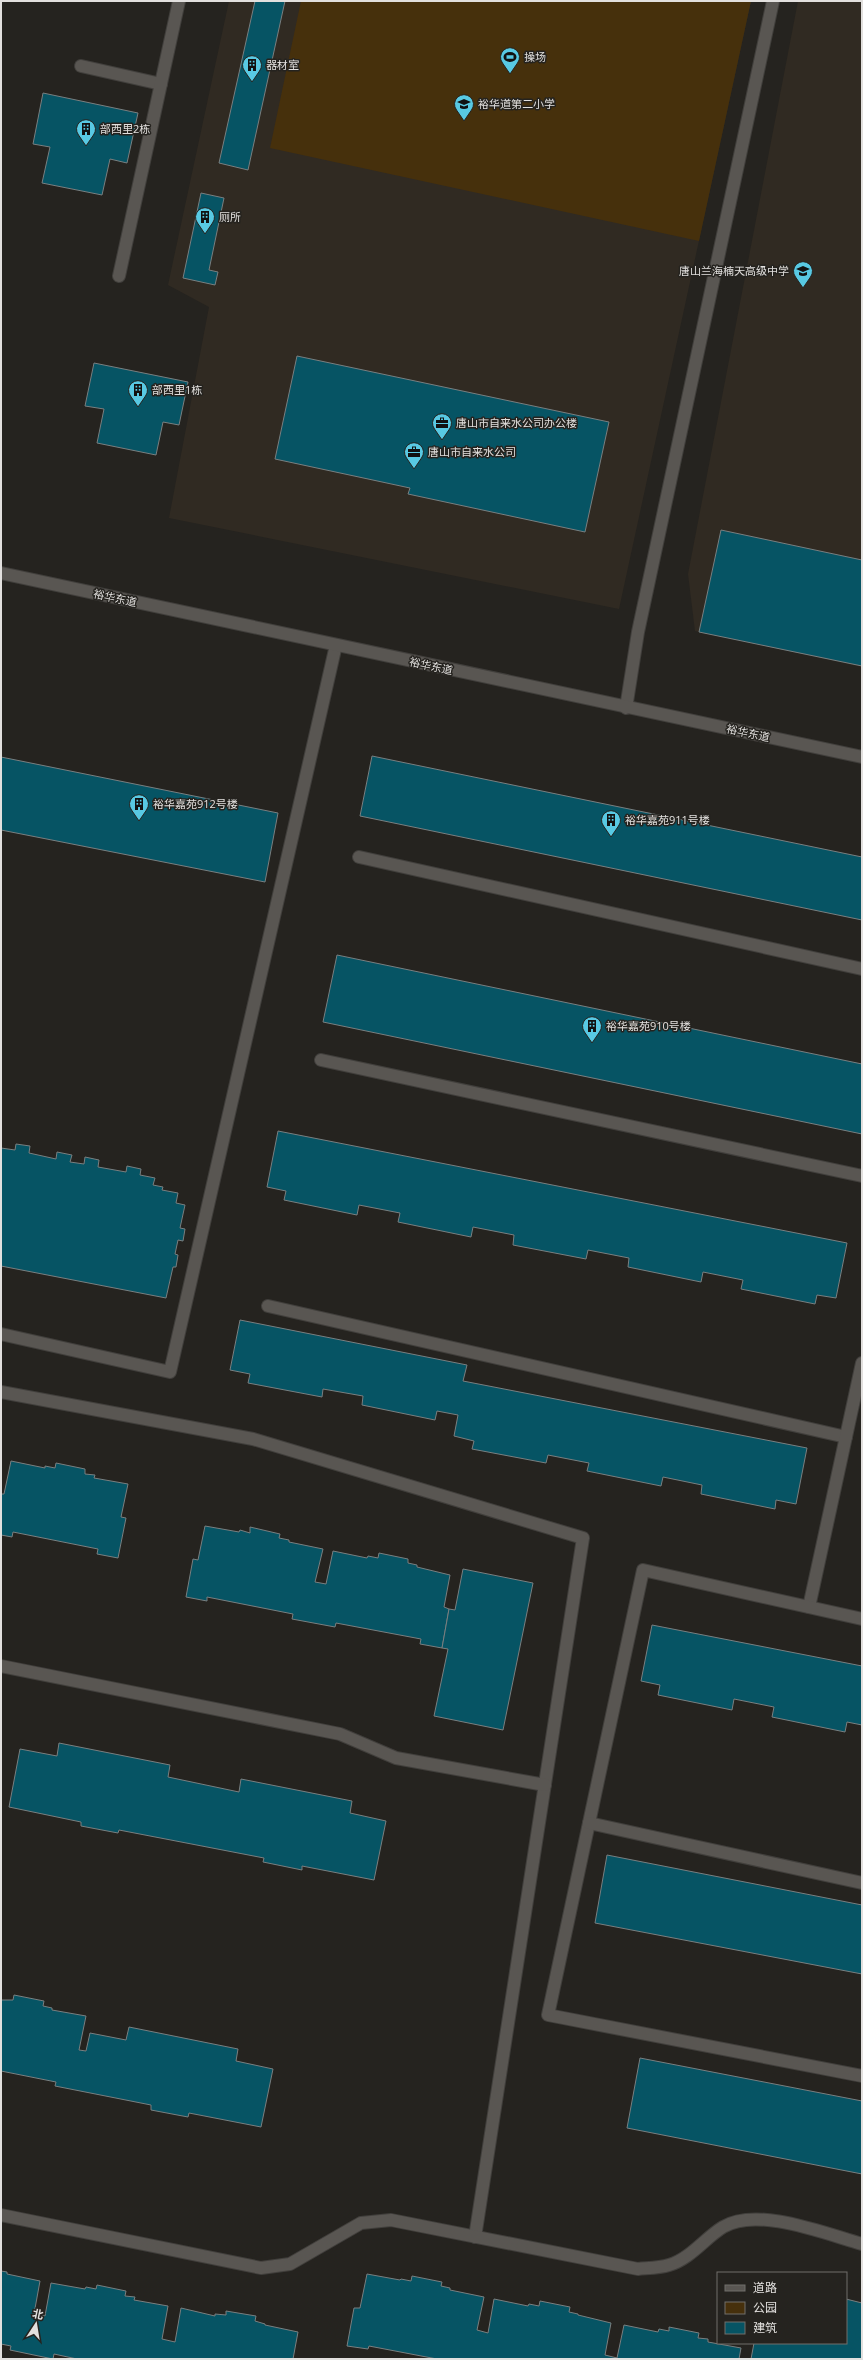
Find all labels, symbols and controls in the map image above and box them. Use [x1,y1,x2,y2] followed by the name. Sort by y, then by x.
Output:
[499,46,521,74] sports icon: 操场
[524,49,546,64] place label: 操场
[241,54,263,82] building icon: 器材室
[266,57,299,72] place label: 器材室
[453,93,475,121] school or university icon: 裕华道第二小学
[478,96,555,111] place label: 裕华道第二小学
[75,118,97,146] building icon: 部西里2栋
[100,121,150,136] place label: 部西里2栋
[194,206,216,234] building icon: 厕所
[219,209,241,224] place label: 厕所
[792,260,814,288] school or university icon: 唐山兰海楠天高级中学
[679,263,789,278] place label: 唐山兰海楠天高级中学
[127,379,149,407] building icon: 部西里1栋
[152,382,202,397] place label: 部西里1栋
[431,412,453,440] office icon: 唐山市自来水公司办公楼
[456,415,577,430] place label: 唐山市自来水公司办公楼
[403,441,425,469] office icon: 唐山市自来水公司
[428,444,516,459] place label: 唐山市自来水公司
[92,586,138,609] street label: 裕华东道
[408,654,454,677] street label: 裕华东道
[725,721,771,744] street label: 裕华东道
[128,793,150,821] building icon: 裕华嘉苑912号楼
[153,796,238,811] place label: 裕华嘉苑912号楼
[600,809,622,837] building icon: 裕华嘉苑911号楼
[625,812,710,827] place label: 裕华嘉苑911号楼
[581,1015,603,1043] building icon: 裕华嘉苑910号楼
[606,1018,691,1033] place label: 裕华嘉苑910号楼
[717,2272,847,2344] legend
[753,2279,777,2296] text: 道路
[753,2299,777,2316] text: 公园
[16,2304,56,2344] north arrow
[31,2305,45,2322] text: 北
[753,2319,777,2336] text: 建筑

